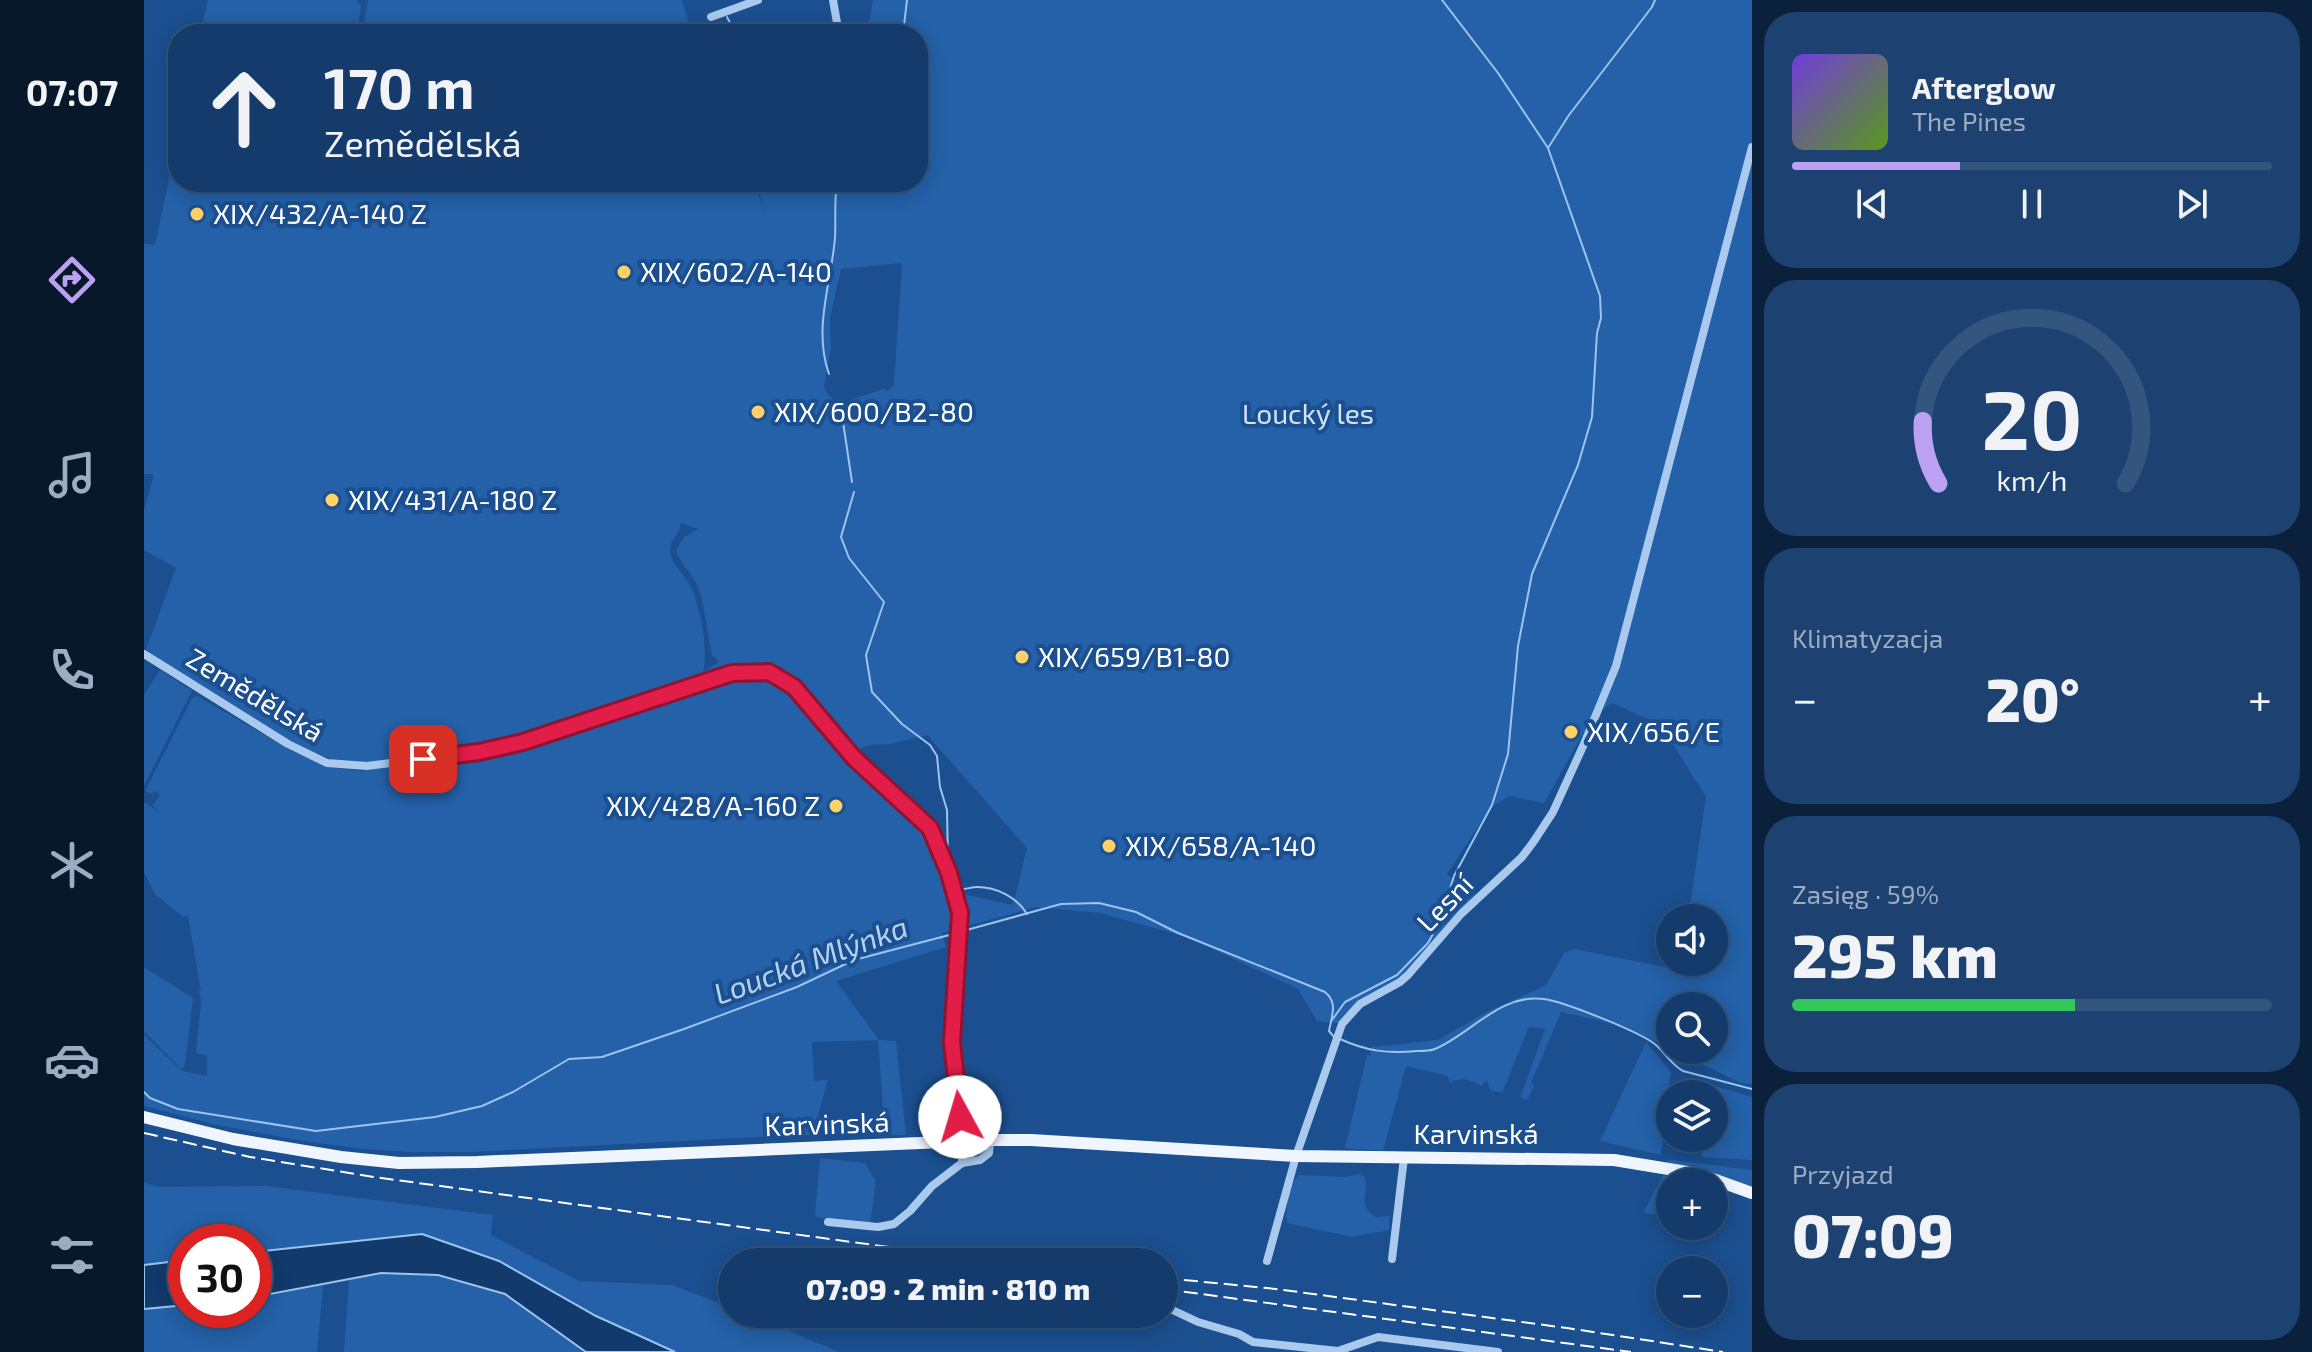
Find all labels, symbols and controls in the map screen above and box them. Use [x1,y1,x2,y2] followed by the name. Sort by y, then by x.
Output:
[324,53,475,120] text: 170 m
[192,56,296,160] icon: ahead
[1912,69,2056,105] text: Afterglow
[26,70,118,113] text: 07:07
[1912,105,2026,136] text: The Pines
[324,121,522,164] text: Zemědělská
[1850,182,1894,226] icon: previous
[2010,182,2054,226] icon: pause
[2170,182,2214,226] icon: next
[213,196,427,230] place label: XIX/432/A-140 Z
[188,205,206,223] marker: XIX/432/A-140 Z
[44,252,100,308] icon: directions
[640,254,832,288] place label: XIX/602/A-140
[615,263,633,281] marker: XIX/602/A-140
[1982,367,2082,467] text: 20
[774,394,974,428] place label: XIX/600/B2-80
[1242,396,1374,430] park label: Loucký les
[749,403,767,421] marker: XIX/600/B2-80
[44,447,100,503] icon: music
[1997,462,2067,497] text: km/h
[348,482,557,516] place label: XIX/431/A-180 Z
[323,491,341,509] marker: XIX/431/A-180 Z
[1792,622,1943,653] text: Klimatyzacja
[1038,639,1231,673] place label: XIX/659/B1-80
[181,640,330,748] street label: Zemědělská
[44,642,100,698] icon: phone
[1013,648,1031,666] marker: XIX/659/B1-80
[1986,662,2080,734] text: 20°
[1792,671,1818,724] text: −
[2248,671,2272,724] text: +
[1587,714,1720,748] place label: XIX/656/E
[1562,723,1580,741] marker: XIX/656/E
[389,725,457,793] pin
[401,737,445,781] icon: arrive
[606,788,820,822] place label: XIX/428/A-160 Z
[827,797,845,815] marker: XIX/428/A-160 Z
[1125,828,1316,862] place label: XIX/658/A-140
[44,837,100,893] icon: climate
[1100,837,1118,855] marker: XIX/658/A-140
[1409,866,1480,938] street label: Lesní
[1792,878,1939,909] text: Zasięg · 59%
[1656,904,1728,1328] map controls
[1656,904,1728,976] button: sound
[709,907,912,1012] water label: Loucká Mlýnka
[1792,918,1998,990] text: 295 km
[1656,992,1728,1064] button: search
[44,1032,100,1088] icon: car
[918,1075,1002,1159] position arrow
[1656,1080,1728,1152] button: layers
[764,1104,890,1142] street label: Karvinská
[1413,1116,1539,1150] street label: Karvinská
[1792,1158,1894,1189] text: Przyjazd
[1656,1168,1728,1240] button: +
[1792,1198,1954,1270] text: 07:09
[168,1224,272,1328] speed limit sign: 30
[44,1227,100,1283] icon: filters
[1656,1256,1728,1328] button: −
[806,1270,1090,1306] text: 07:09 · 2 min · 810 m

